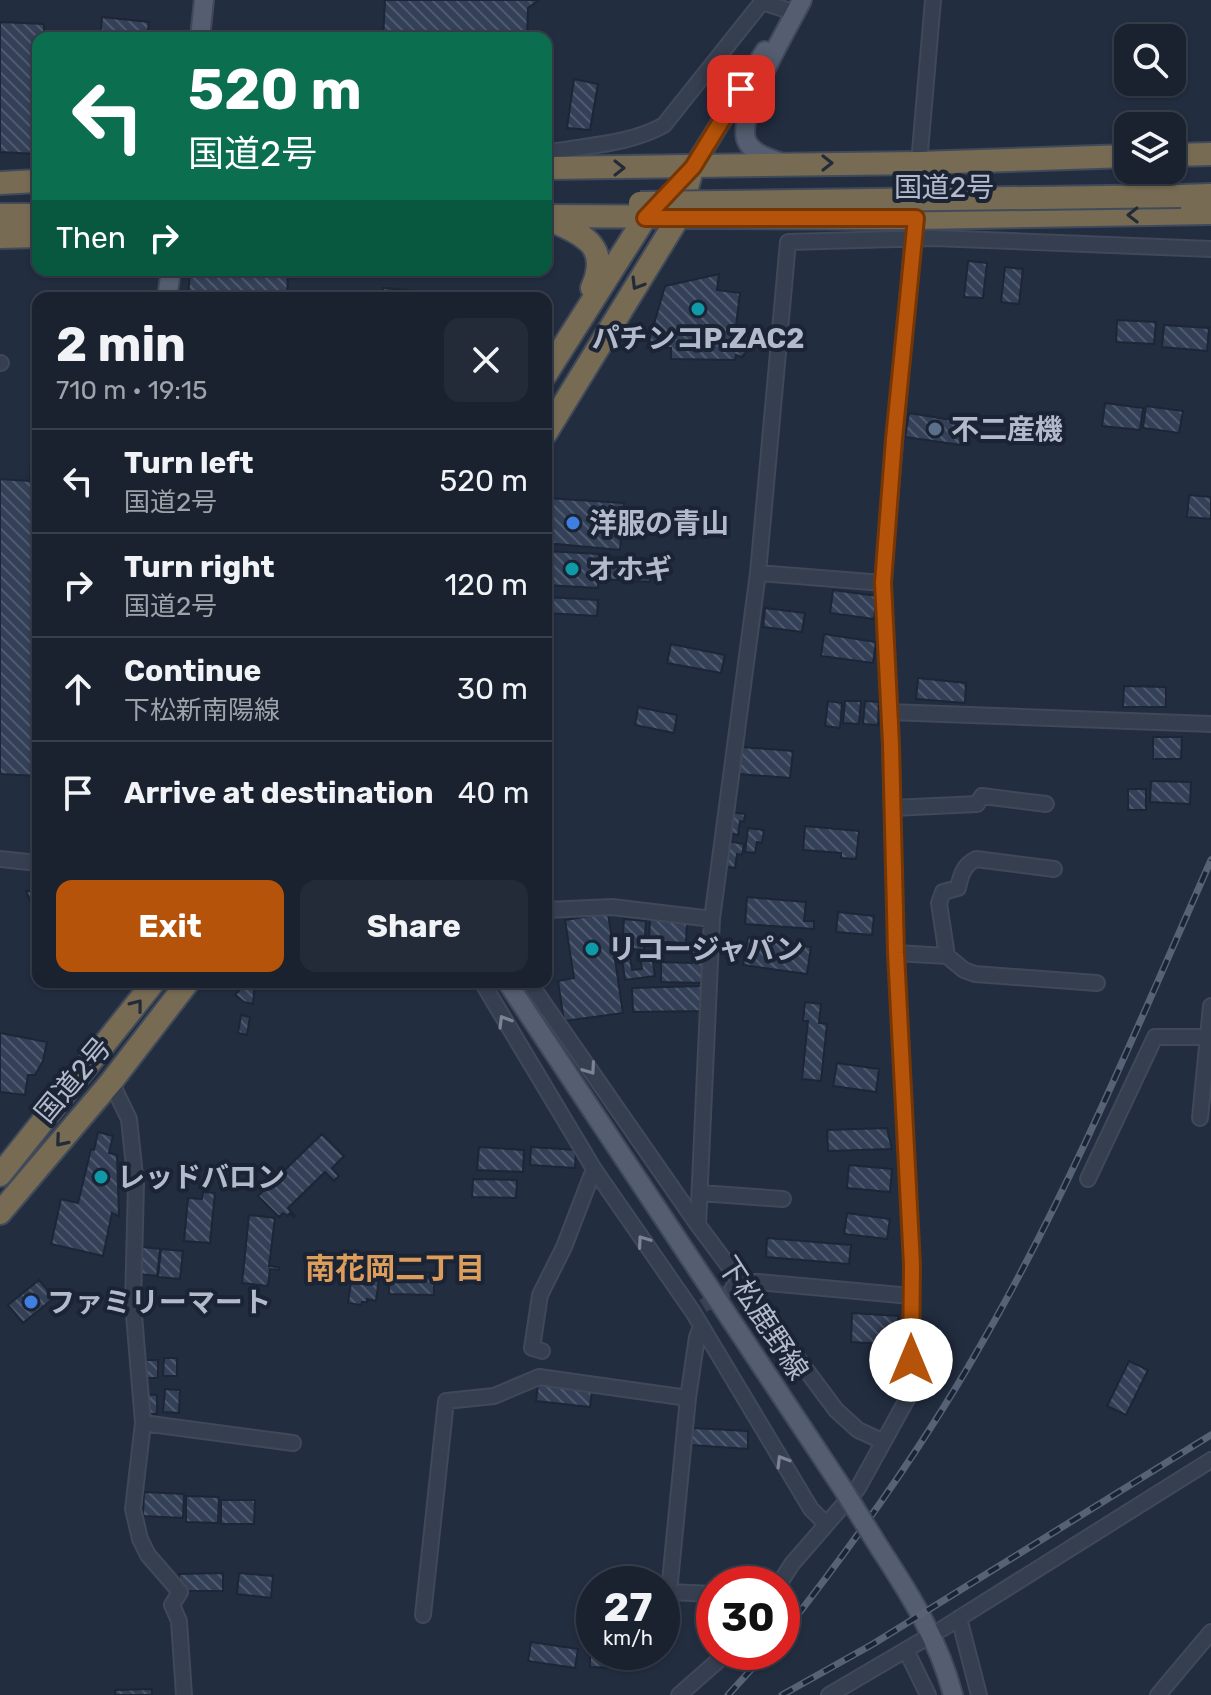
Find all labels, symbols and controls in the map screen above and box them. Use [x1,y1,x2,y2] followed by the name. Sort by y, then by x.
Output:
[1114,24,1186,184] map controls
[1114,24,1186,96] button: search
[707,55,775,123] pin
[188,57,362,123] text: 520 m
[56,64,160,168] icon: left
[719,67,763,111] icon: arrive
[1114,112,1186,184] button: layers
[188,132,317,175] text: 国道2号
[821,155,834,172] one-way arrow
[613,159,626,177] one-way arrow
[894,171,994,204] street label: 国道2号
[1126,206,1139,223] one-way arrow
[142,216,186,260] icon: right
[56,220,126,256] text: Then
[631,275,647,290] one-way arrow
[689,300,707,318] marker: パチンコP.ZAC2
[56,316,186,373] text: 2 min
[444,318,528,402] button: close
[592,322,804,355] place label: パチンコP.ZAC2
[56,375,208,406] text: 710 m · 19:15
[951,413,1063,446] place label: 不二産機
[926,420,944,438] marker: 不二産機
[124,445,254,481] text: Turn left
[56,459,100,503] icon: left
[440,463,528,499] text: 520 m
[124,487,217,518] text: 国道2号
[589,507,729,540] place label: 洋服の青山
[564,514,582,532] marker: 洋服の青山
[124,549,275,585] text: Turn right
[588,553,672,586] place label: オホギ
[563,560,581,578] marker: オホギ
[56,563,100,607] icon: right
[444,567,528,603] text: 120 m
[124,591,217,622] text: 国道2号
[124,653,261,689] text: Continue
[56,667,100,711] icon: ahead
[457,671,528,707] text: 30 m
[124,695,280,726] text: 下松新南陽線
[56,771,100,815] icon: arrive
[124,775,434,811] text: Arrive at destination
[458,775,529,811] text: 40 m
[56,880,284,972] button: Exit
[300,880,528,972] button: Share
[608,933,803,966] place label: リコージャパン
[583,940,601,958] marker: リコージャパン
[127,999,141,1014] one-way arrow
[498,1015,514,1030] one-way arrow
[28,1031,118,1129] street label: 国道2号
[580,1061,595,1075] one-way arrow
[56,1132,71,1147] one-way arrow
[117,1161,285,1194] place label: レッドバロン
[92,1168,110,1186] marker: レッドバロン
[638,1235,653,1249] one-way arrow
[711,1250,815,1386] street label: 下松鹿野線
[305,1251,485,1287] district label: 南花岡二丁目
[47,1286,271,1319] place label: ファミリーマート
[22,1293,40,1311] marker: ファミリーマート
[869,1318,953,1402] position arrow
[776,1455,792,1470] one-way arrow
[696,1566,800,1670] speed limit sign: 30
[604,1584,652,1631] text: 27
[603,1626,653,1650] text: km/h

